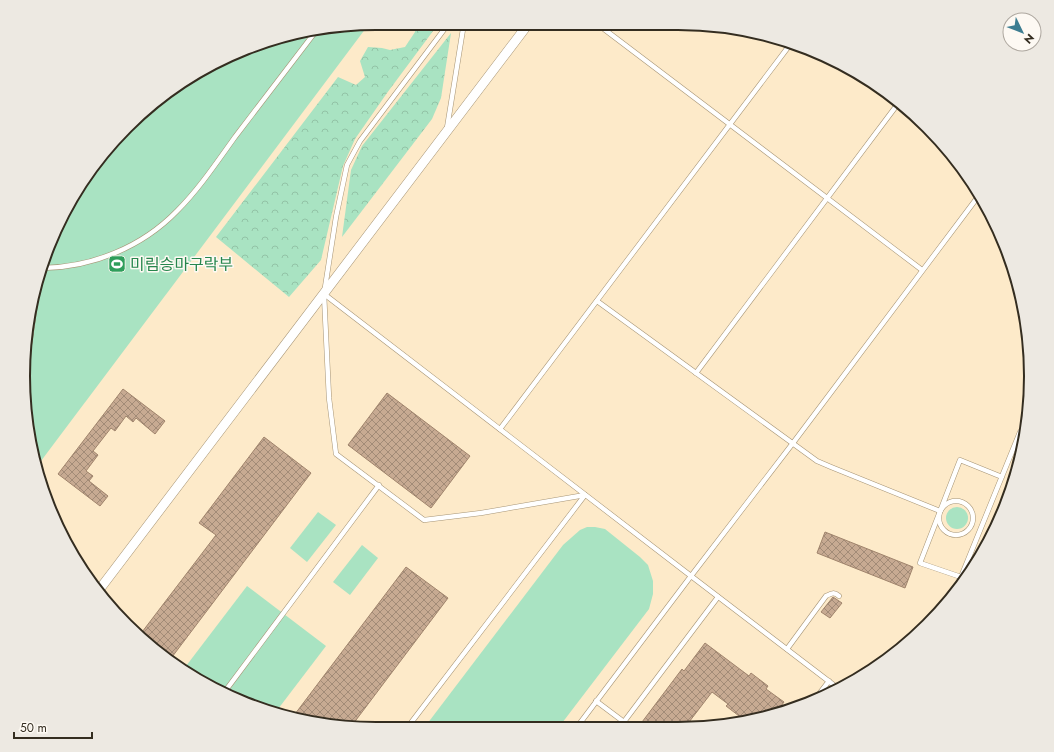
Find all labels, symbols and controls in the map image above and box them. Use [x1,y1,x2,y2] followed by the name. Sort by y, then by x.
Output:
[1002,12,1042,52] north arrow
[1020,30,1038,47] text: N
[130,253,233,276] place label: 미림승마구락부
[107,254,127,274] sports icon: 미림승마구락부
[14,714,92,740] scale bar
[20,719,47,737] text: 50 m

